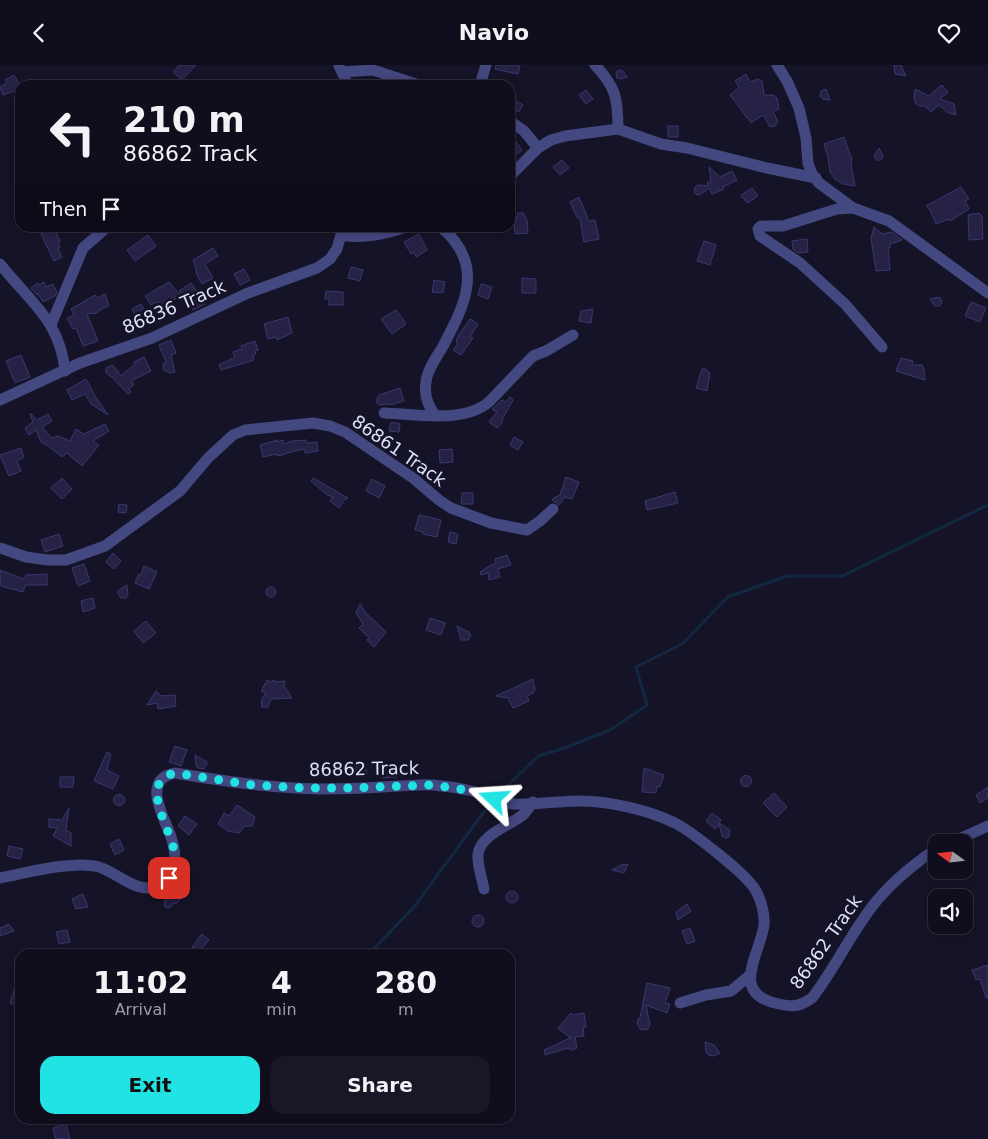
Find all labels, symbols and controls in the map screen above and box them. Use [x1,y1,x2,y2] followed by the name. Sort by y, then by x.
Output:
[25,19,53,47] icon: back
[935,19,963,47] icon: heart
[459,20,529,45] text: Navio
[40,100,105,165] icon: left
[123,100,245,140] text: 210 m
[123,141,258,166] text: 86862 Track
[97,195,125,223] icon: arrive
[40,198,87,220] text: Then
[119,275,229,338] street label: 86836 Track
[348,410,451,491] street label: 86861 Track
[309,757,420,780] street label: 86862 Track
[467,772,519,824] position arrow
[928,834,972,879] north arrow
[928,834,973,934] map controls
[148,857,190,899] pin
[155,864,183,892] icon: arrive
[928,889,973,934] button: sound
[785,890,866,993] street label: 86862 Track
[93,965,188,1000] text: 11:02
[271,965,292,1000] text: 4
[374,965,437,1000] text: 280
[115,1000,167,1019] text: Arrival
[266,1000,297,1019] text: min
[398,1000,414,1019] text: m
[40,1056,260,1114] button: Exit
[270,1056,490,1114] button: Share

